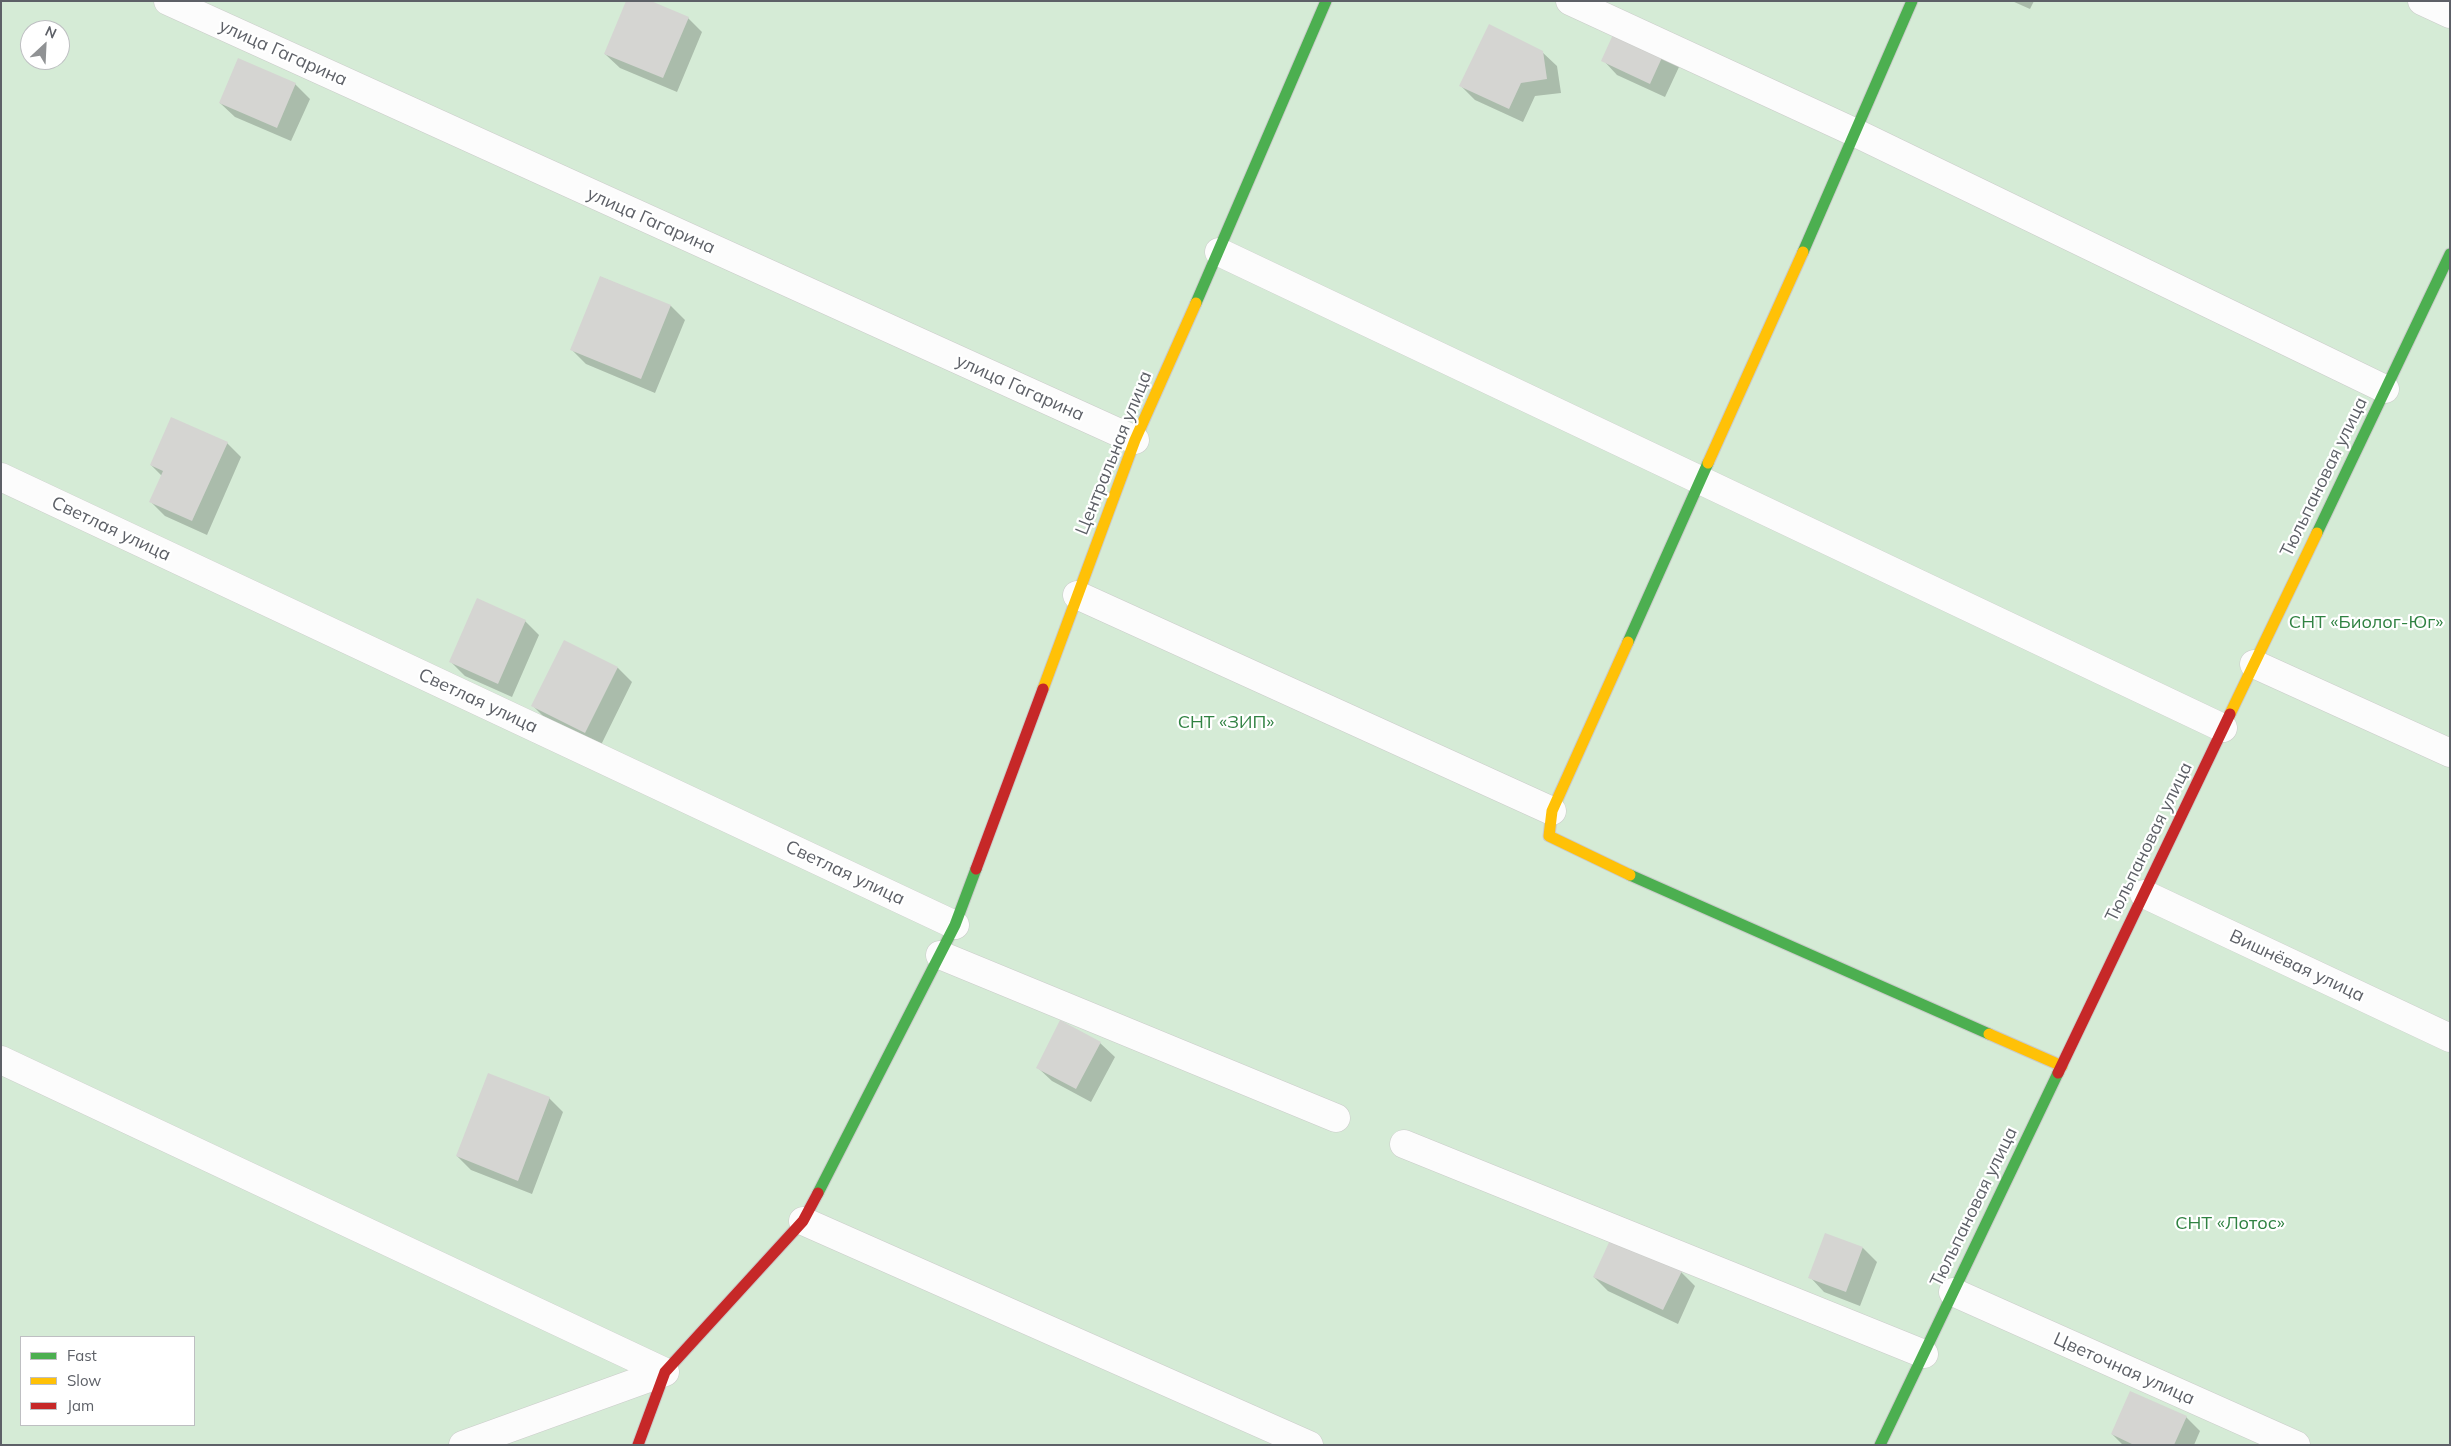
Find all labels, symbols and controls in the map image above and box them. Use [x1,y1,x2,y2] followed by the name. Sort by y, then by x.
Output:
[216,15,350,91] street label: улица Гагарина
[20,20,70,70] north arrow
[42,22,60,43] text: N
[584,183,718,259] street label: улица Гагарина
[953,350,1087,426] street label: улица Гагарина
[1071,368,1157,538] street label: Центральная улица
[2276,394,2372,560] street label: Тюльпановая улица
[48,492,174,566] street label: Светлая улица
[2289,612,2443,634] park label: СНТ «Биолог-Юг»
[415,664,541,738] street label: Светлая улица
[1178,712,1274,734] park label: СНТ «ЗИП»
[2101,759,2197,925] street label: Тюльпановая улица
[782,836,908,910] street label: Светлая улица
[2226,925,2368,1007] street label: Вишнёвая улица
[1926,1124,2022,1290] street label: Тюльпановая улица
[2175,1213,2285,1235] park label: СНТ «Лотос»
[2050,1328,2198,1410] street label: Цветочная улица
[20,1336,195,1426] legend
[67,1346,97,1365] text: Fast
[67,1371,101,1390] text: Slow
[67,1396,94,1415] text: Jam

